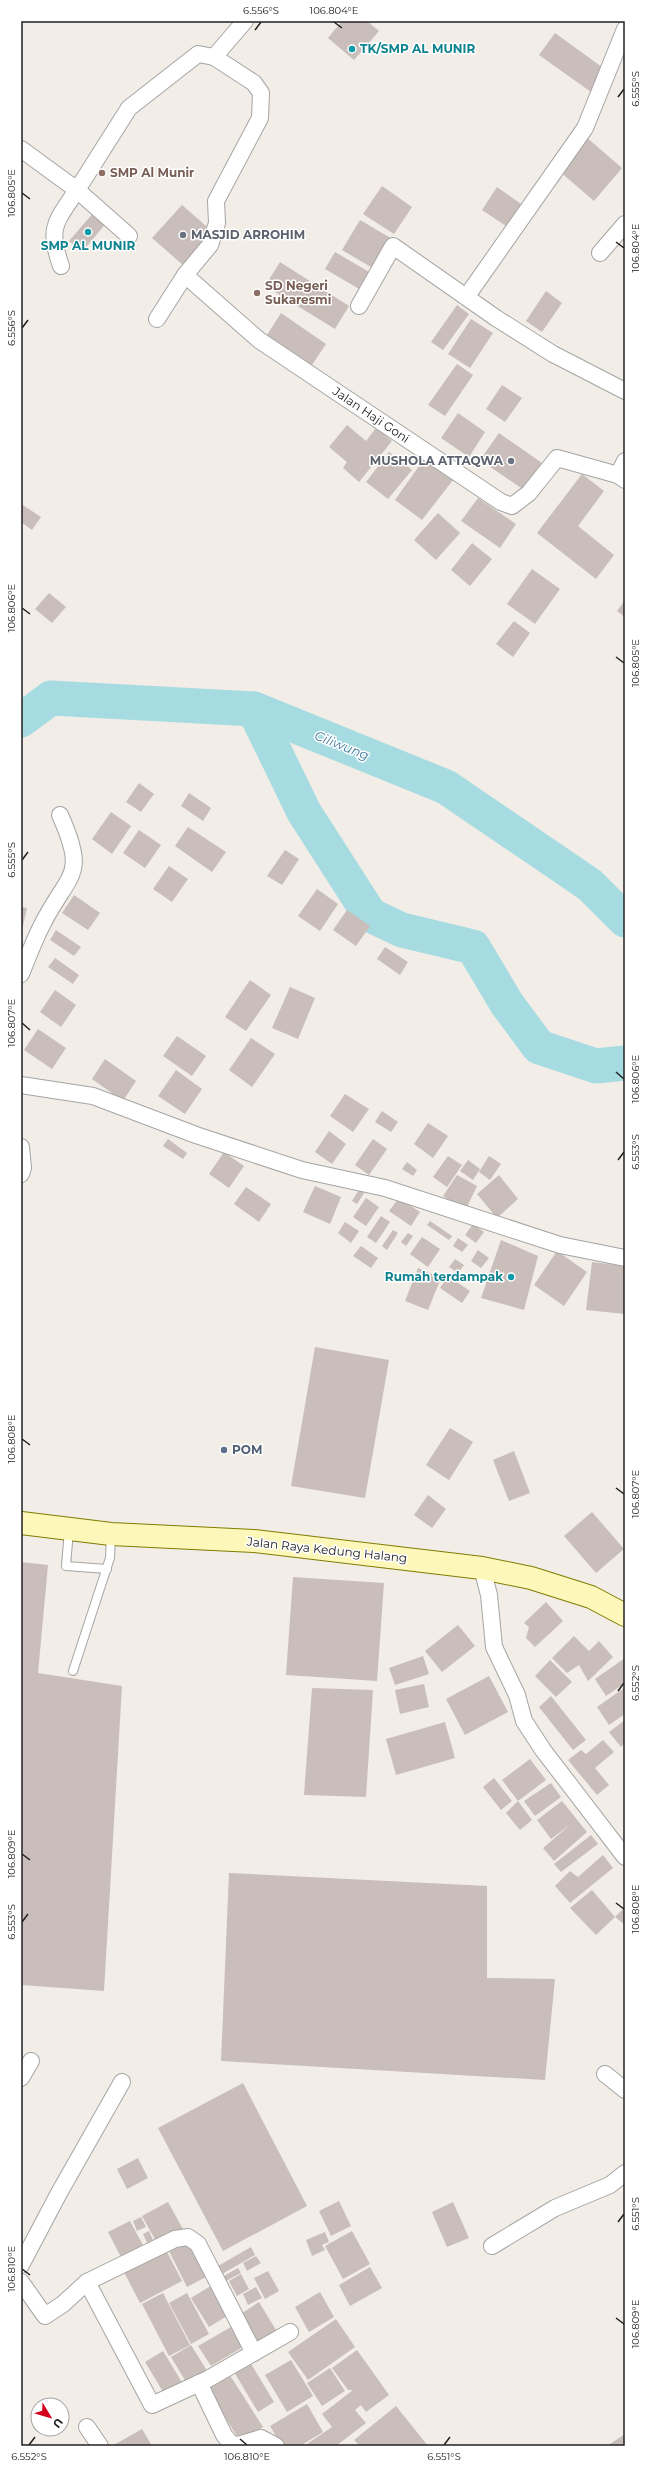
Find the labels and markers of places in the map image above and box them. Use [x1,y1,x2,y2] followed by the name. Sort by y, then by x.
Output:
[360,41,475,56] place label: TK/SMP AL MUNIR
[347,44,357,54] marker: TK/SMP AL MUNIR
[110,165,194,180] place label: SMP Al Munir
[97,168,107,178] marker: SMP Al Munir
[83,227,93,237] marker: SMP AL MUNIR
[191,227,305,242] place label: MASJID ARROHIM
[178,230,188,240] marker: MASJID ARROHIM
[41,238,135,253] place label: SMP AL MUNIR
[265,278,331,307] place label: SD Negeri Sukaresmi
[252,288,262,298] marker: SD Negeri Sukaresmi
[370,453,504,468] place label: MUSHOLA ATTAQWA
[506,456,516,466] marker: MUSHOLA ATTAQWA
[385,1269,503,1284] place label: Rumah terdampak
[506,1272,516,1282] marker: Rumah terdampak
[232,1442,262,1457] place label: POM
[219,1445,229,1455] marker: POM

